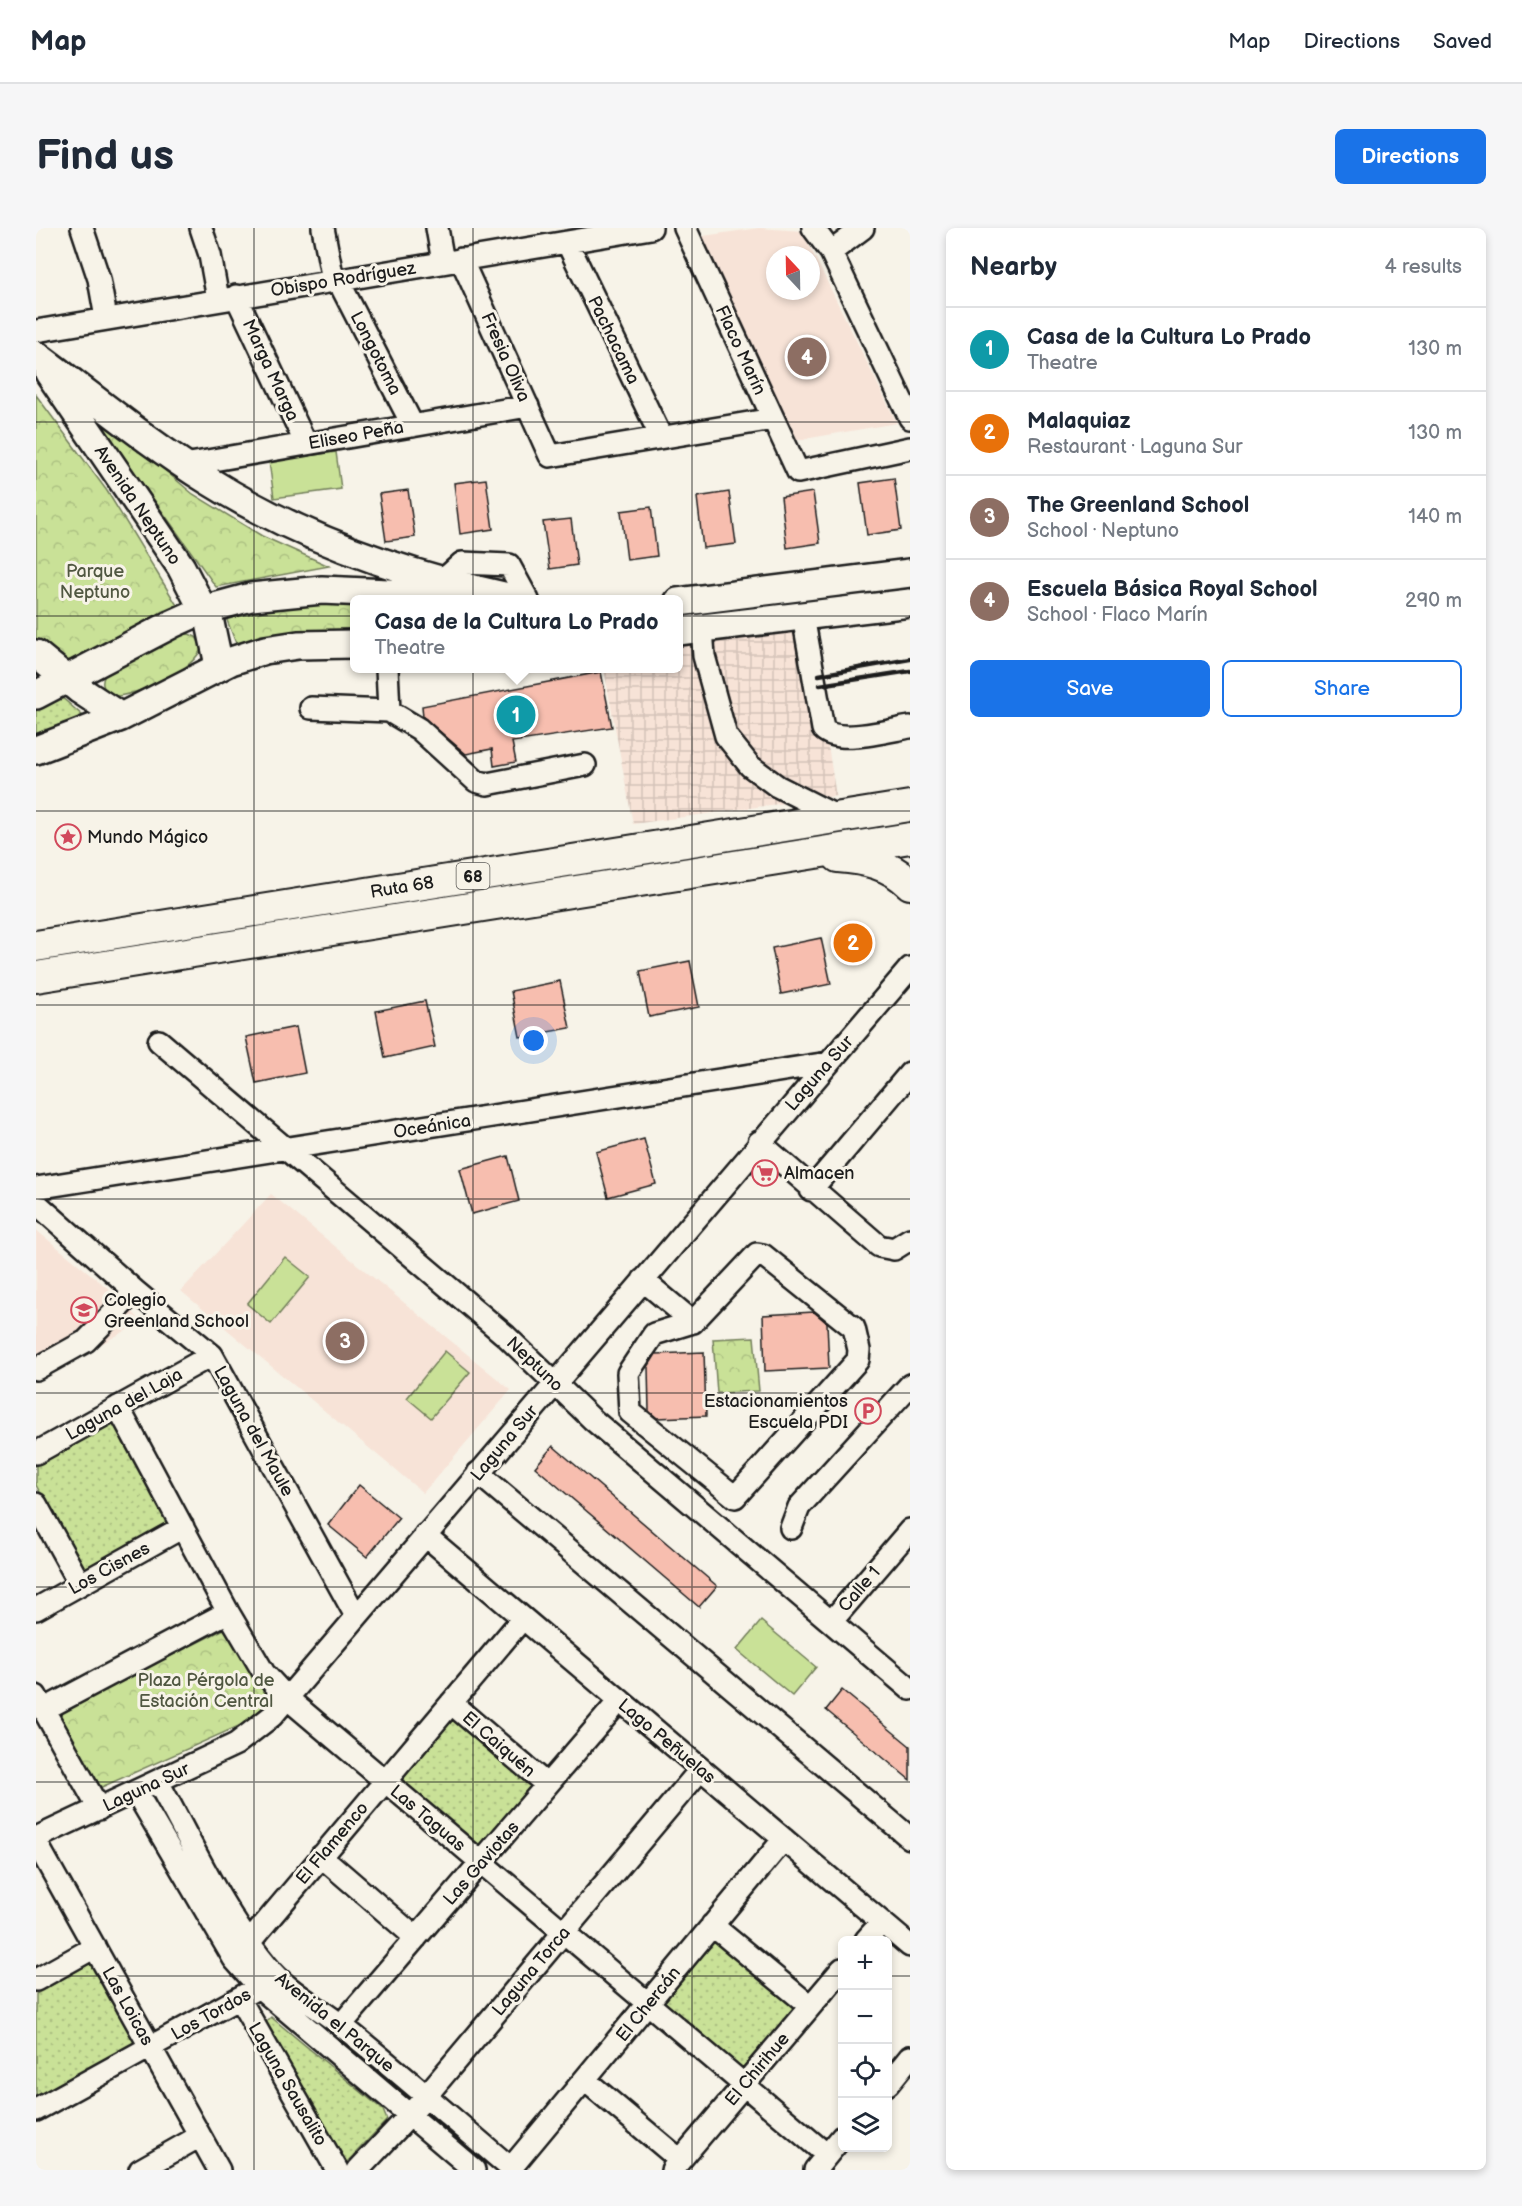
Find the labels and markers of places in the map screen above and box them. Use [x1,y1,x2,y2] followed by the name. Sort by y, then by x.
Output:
[788,334,826,380] pin: 4
[496,692,536,738] pin: 1
[53,822,83,852] place icon: Mundo Mágico
[87,827,208,848] place label: Mundo Mágico
[834,920,872,966] pin: 2
[750,1158,780,1188] supermarket icon: Almacen
[784,1163,855,1184] place label: Almacen
[104,1290,249,1332] place label: Colegio Greenland School
[69,1295,99,1325] school or university icon: Colegio Greenland School
[326,1318,364,1364] pin: 3
[704,1391,848,1433] place label: Estacionamientos Escuela PDI
[853,1396,883,1426] parking icon: Estacionamientos Escuela PDI

